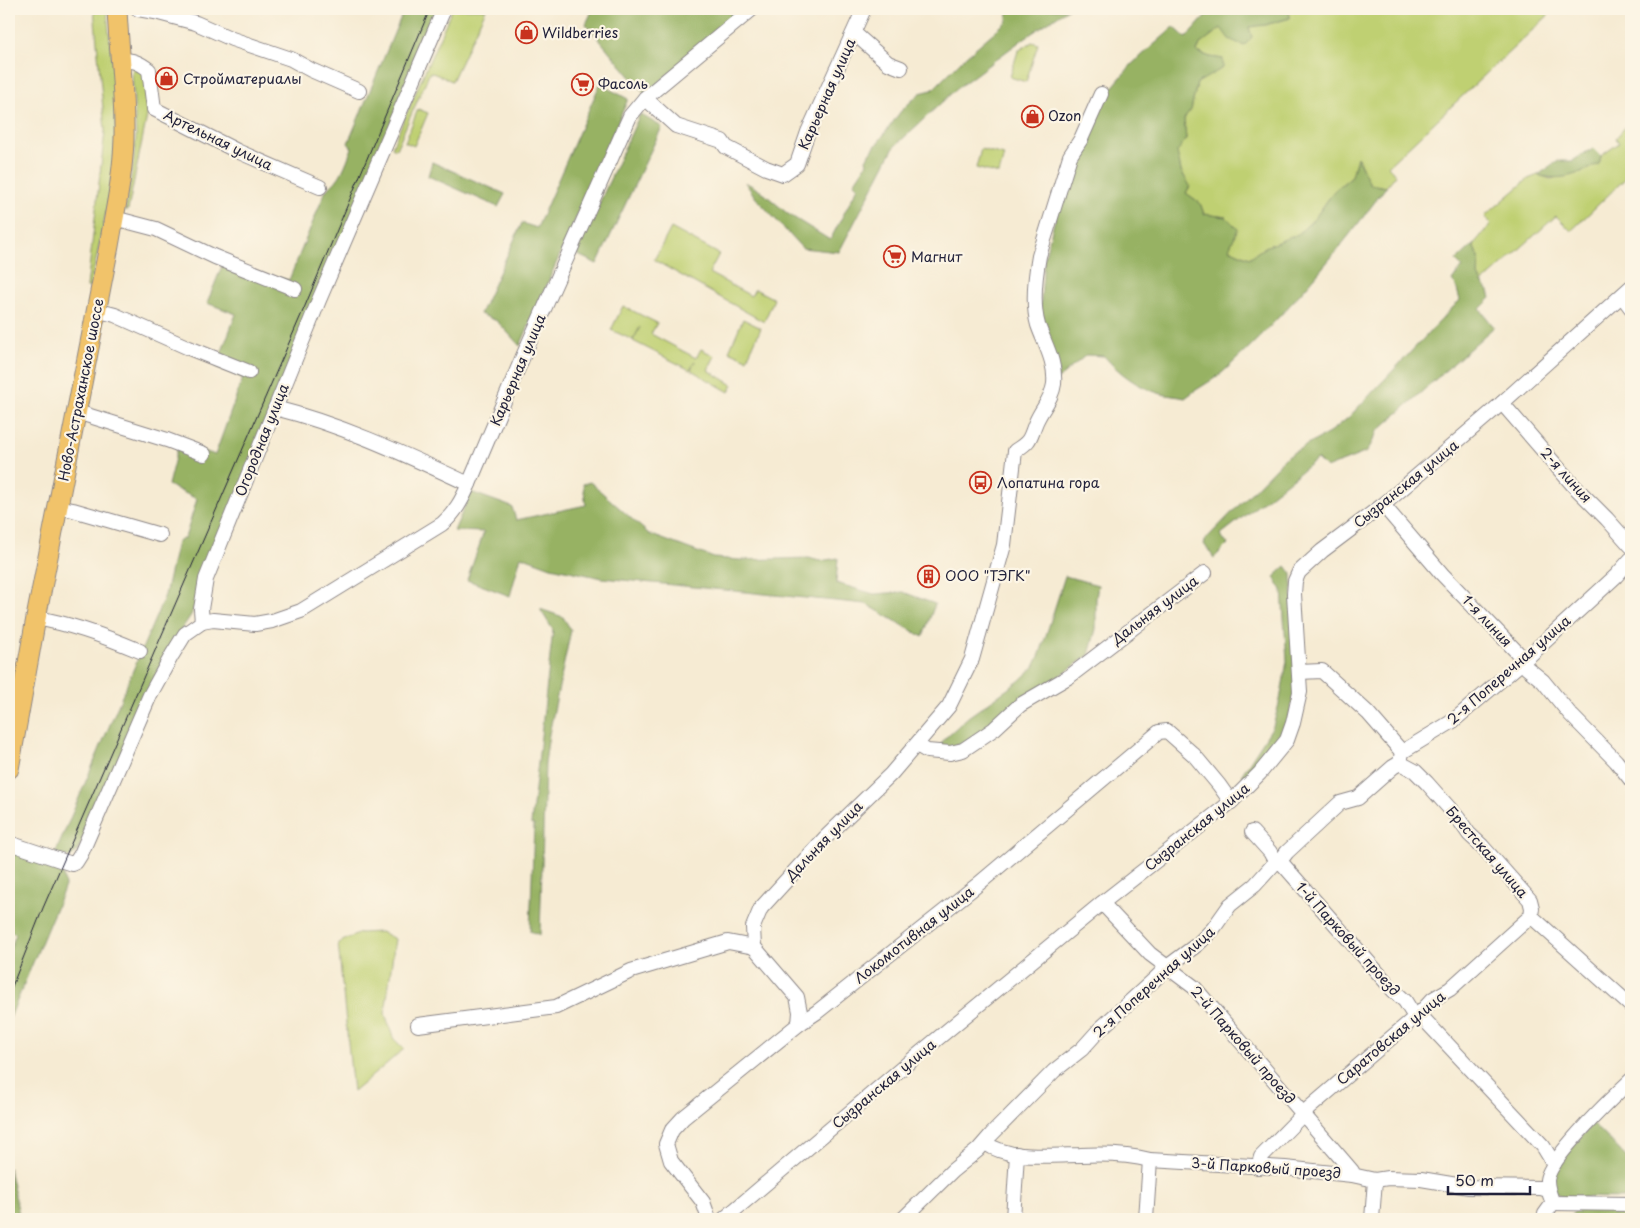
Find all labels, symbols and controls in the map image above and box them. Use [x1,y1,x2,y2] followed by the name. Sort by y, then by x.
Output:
[514,21,538,45] shop icon: Wildberries
[542,22,618,43] place label: Wildberries
[793,35,861,153] street label: Карьерная улица
[155,67,179,91] shop icon: Стройматериалы
[183,68,302,89] place label: Стройматериалы
[570,72,594,96] supermarket icon: Фасоль
[598,73,648,94] place label: Фасоль
[160,104,276,175] street label: Артельная улица
[1020,104,1044,128] shop icon: Ozon
[1048,105,1081,126] place label: Ozon
[883,245,907,269] supermarket icon: Магнит
[911,246,963,267] place label: Магнит
[52,297,109,483] street label: Ново-Астраханское шоссе
[484,310,551,429] street label: Карьерная улица
[229,380,294,499] street label: Огородная улица
[1349,434,1463,533] street label: Сызранская улица
[1536,442,1597,507] street label: 2-я линия
[969,471,993,495] bus stop icon: Лопатина гора
[997,472,1100,493] place label: Лопатина гора
[917,564,941,588] building icon: ООО "ТЭГК"
[945,565,1031,586] place label: ООО "ТЭГК"
[1106,570,1203,650] street label: Дальняя улица
[1458,590,1517,652] street label: 1-я линия
[1442,610,1575,729] street label: 2-я Поперечная улица
[1140,777,1254,876] street label: Сызранская улица
[779,796,867,886] street label: Дальняя улица
[1442,801,1533,902] street label: Брестская улица
[1291,877,1405,1000] street label: 1-й Парковый проезд
[849,881,978,988] street label: Локомотивная улица
[1088,921,1219,1042] street label: 2-я Поперечная улица
[1186,981,1301,1108] street label: 2-й Парковый проезд
[1332,986,1450,1089] street label: Саратовская улица
[827,1034,940,1133] street label: Сызранская улица
[1190,1152,1342,1183] street label: 3-й Парковый проезд
[1448,1163,1530,1195] scale bar
[1455,1168,1494,1191] text: 50 m

